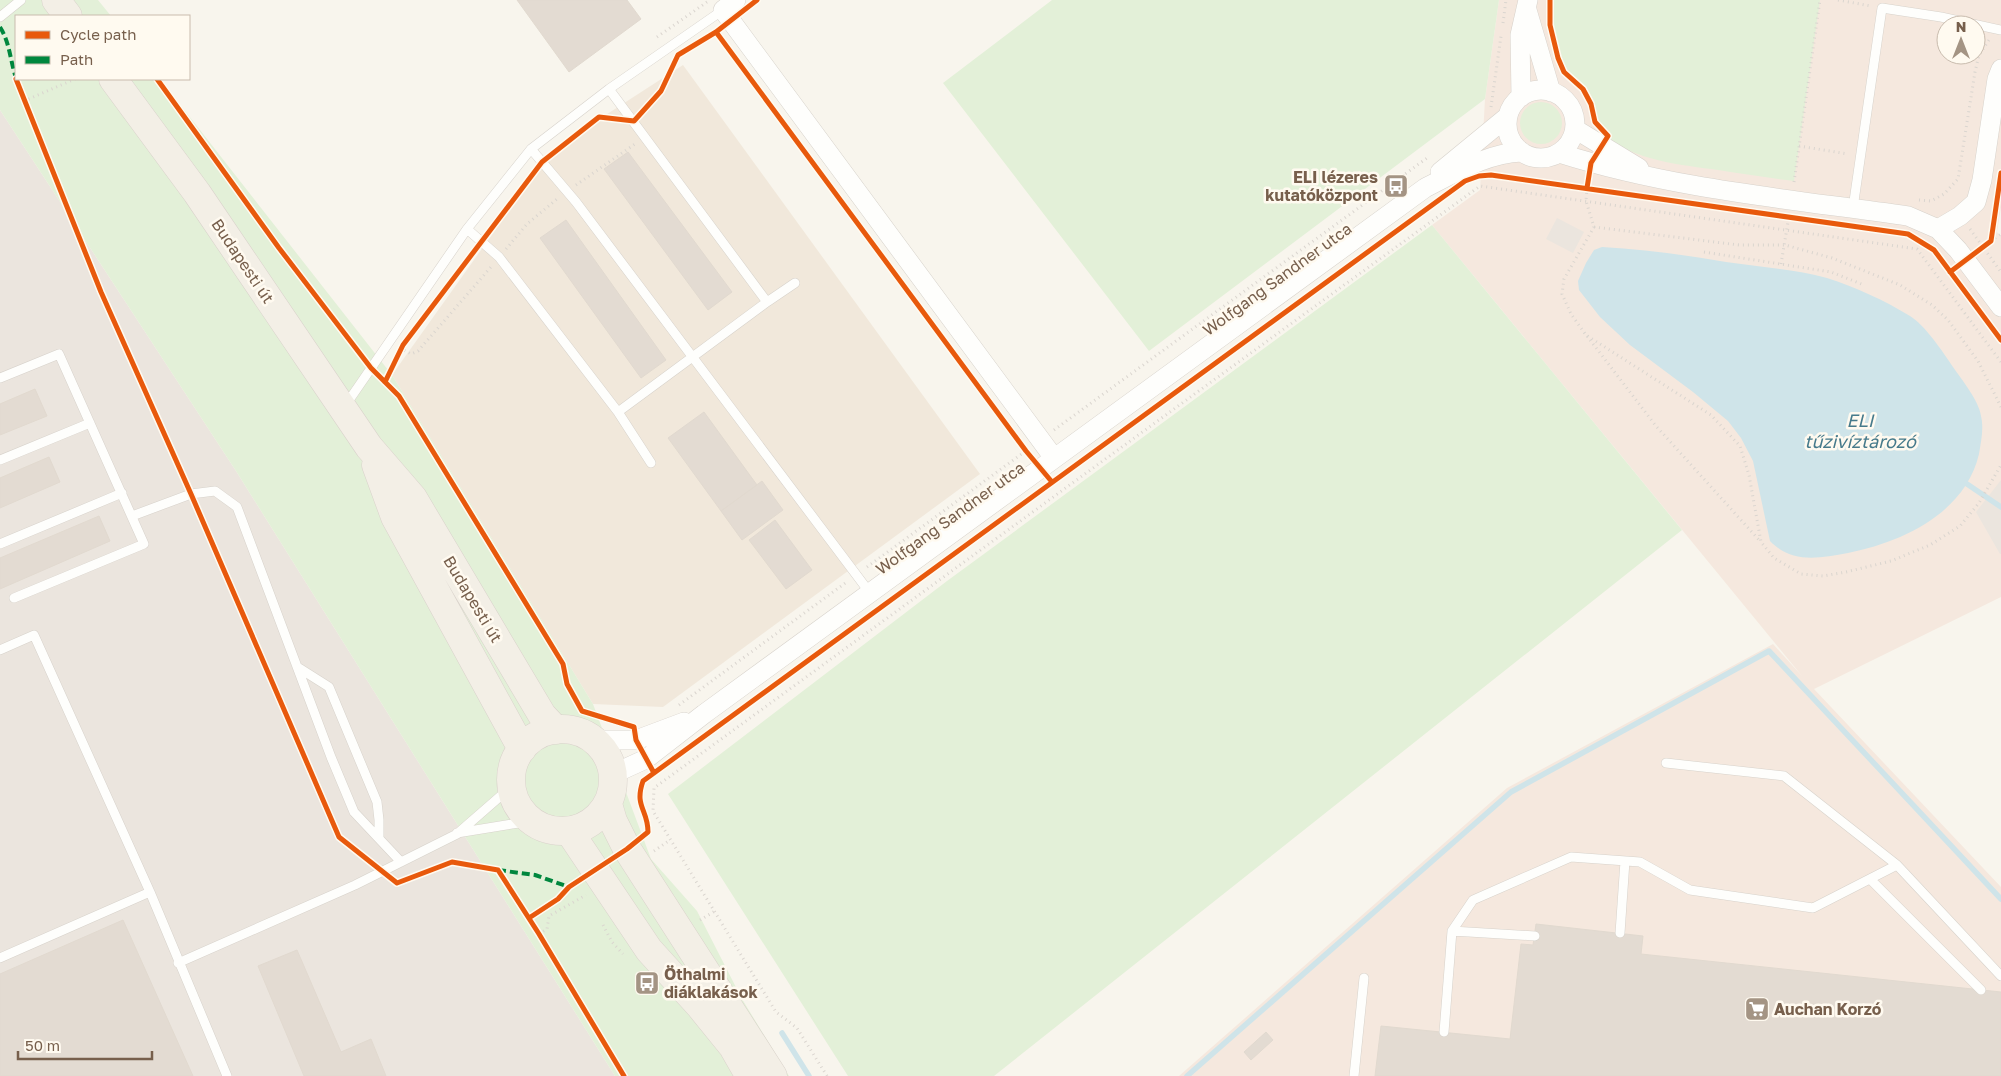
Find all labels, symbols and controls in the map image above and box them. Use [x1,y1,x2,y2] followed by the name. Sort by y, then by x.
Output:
[15,15,190,80] legend
[1936,15,1986,65] north arrow
[1956,18,1966,35] text: N
[60,25,136,43] text: Cycle path
[60,50,93,68] text: Path
[1265,167,1378,205] place label: ELI lézeres kutatóközpont
[1383,173,1409,199] bus stop icon: ELI lézeres kutatóközpont
[207,215,279,307] street label: Budapesti út
[1199,218,1355,340] street label: Wolfgang Sandner utca
[1804,409,1918,452] water label: ELI tűzivíztározó
[872,457,1028,579] street label: Wolfgang Sandner utca
[439,552,507,646] street label: Budapesti út
[664,964,758,1002] place label: Öthalmi diáklakások
[634,970,660,996] bus stop icon: Öthalmi diáklakások
[1744,996,1770,1022] supermarket icon: Auchan Korzó
[1774,999,1882,1019] place label: Auchan Korzó
[18,1028,151,1060] scale bar
[25,1036,60,1054] text: 50 m

